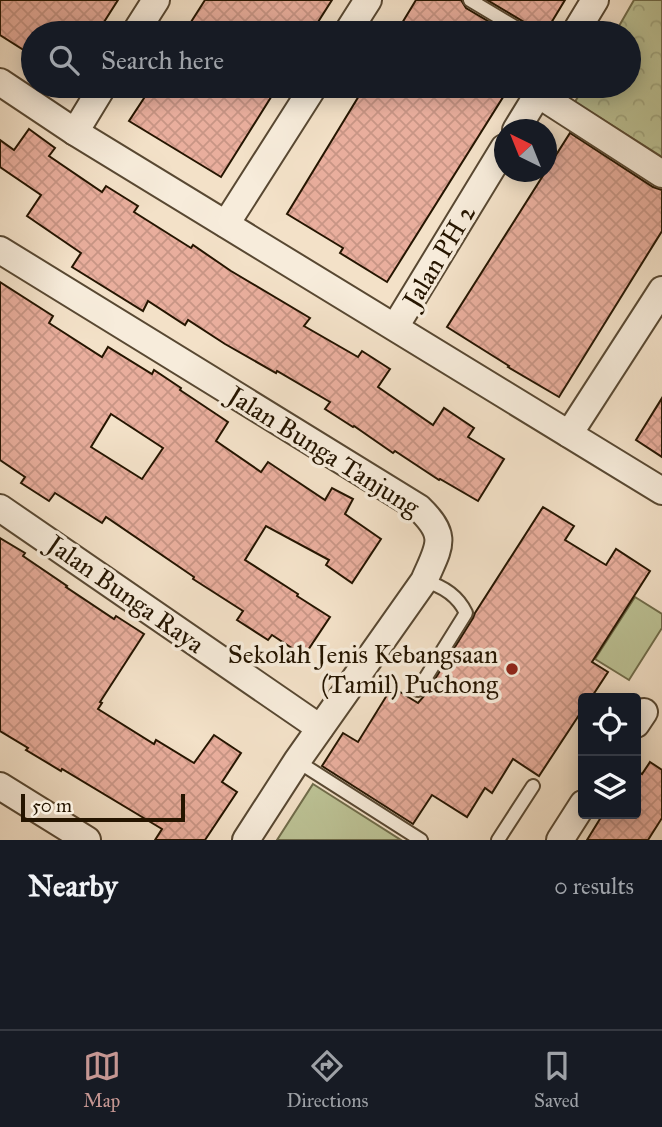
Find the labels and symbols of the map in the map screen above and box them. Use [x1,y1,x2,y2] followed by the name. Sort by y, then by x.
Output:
[494,119,557,182] north arrow
[394,199,482,316] street label: Jalan PH 2
[220,378,427,523] street label: Jalan Bunga Tanjung
[39,526,211,660] street label: Jalan Bunga Raya
[228,638,499,700] place label: Sekolah Jenis Kebangsaan (Tamil) Puchong
[504,661,520,677] marker: Sekolah Jenis Kebangsaan (Tamil) Puchong
[21,791,186,823] scale bar

